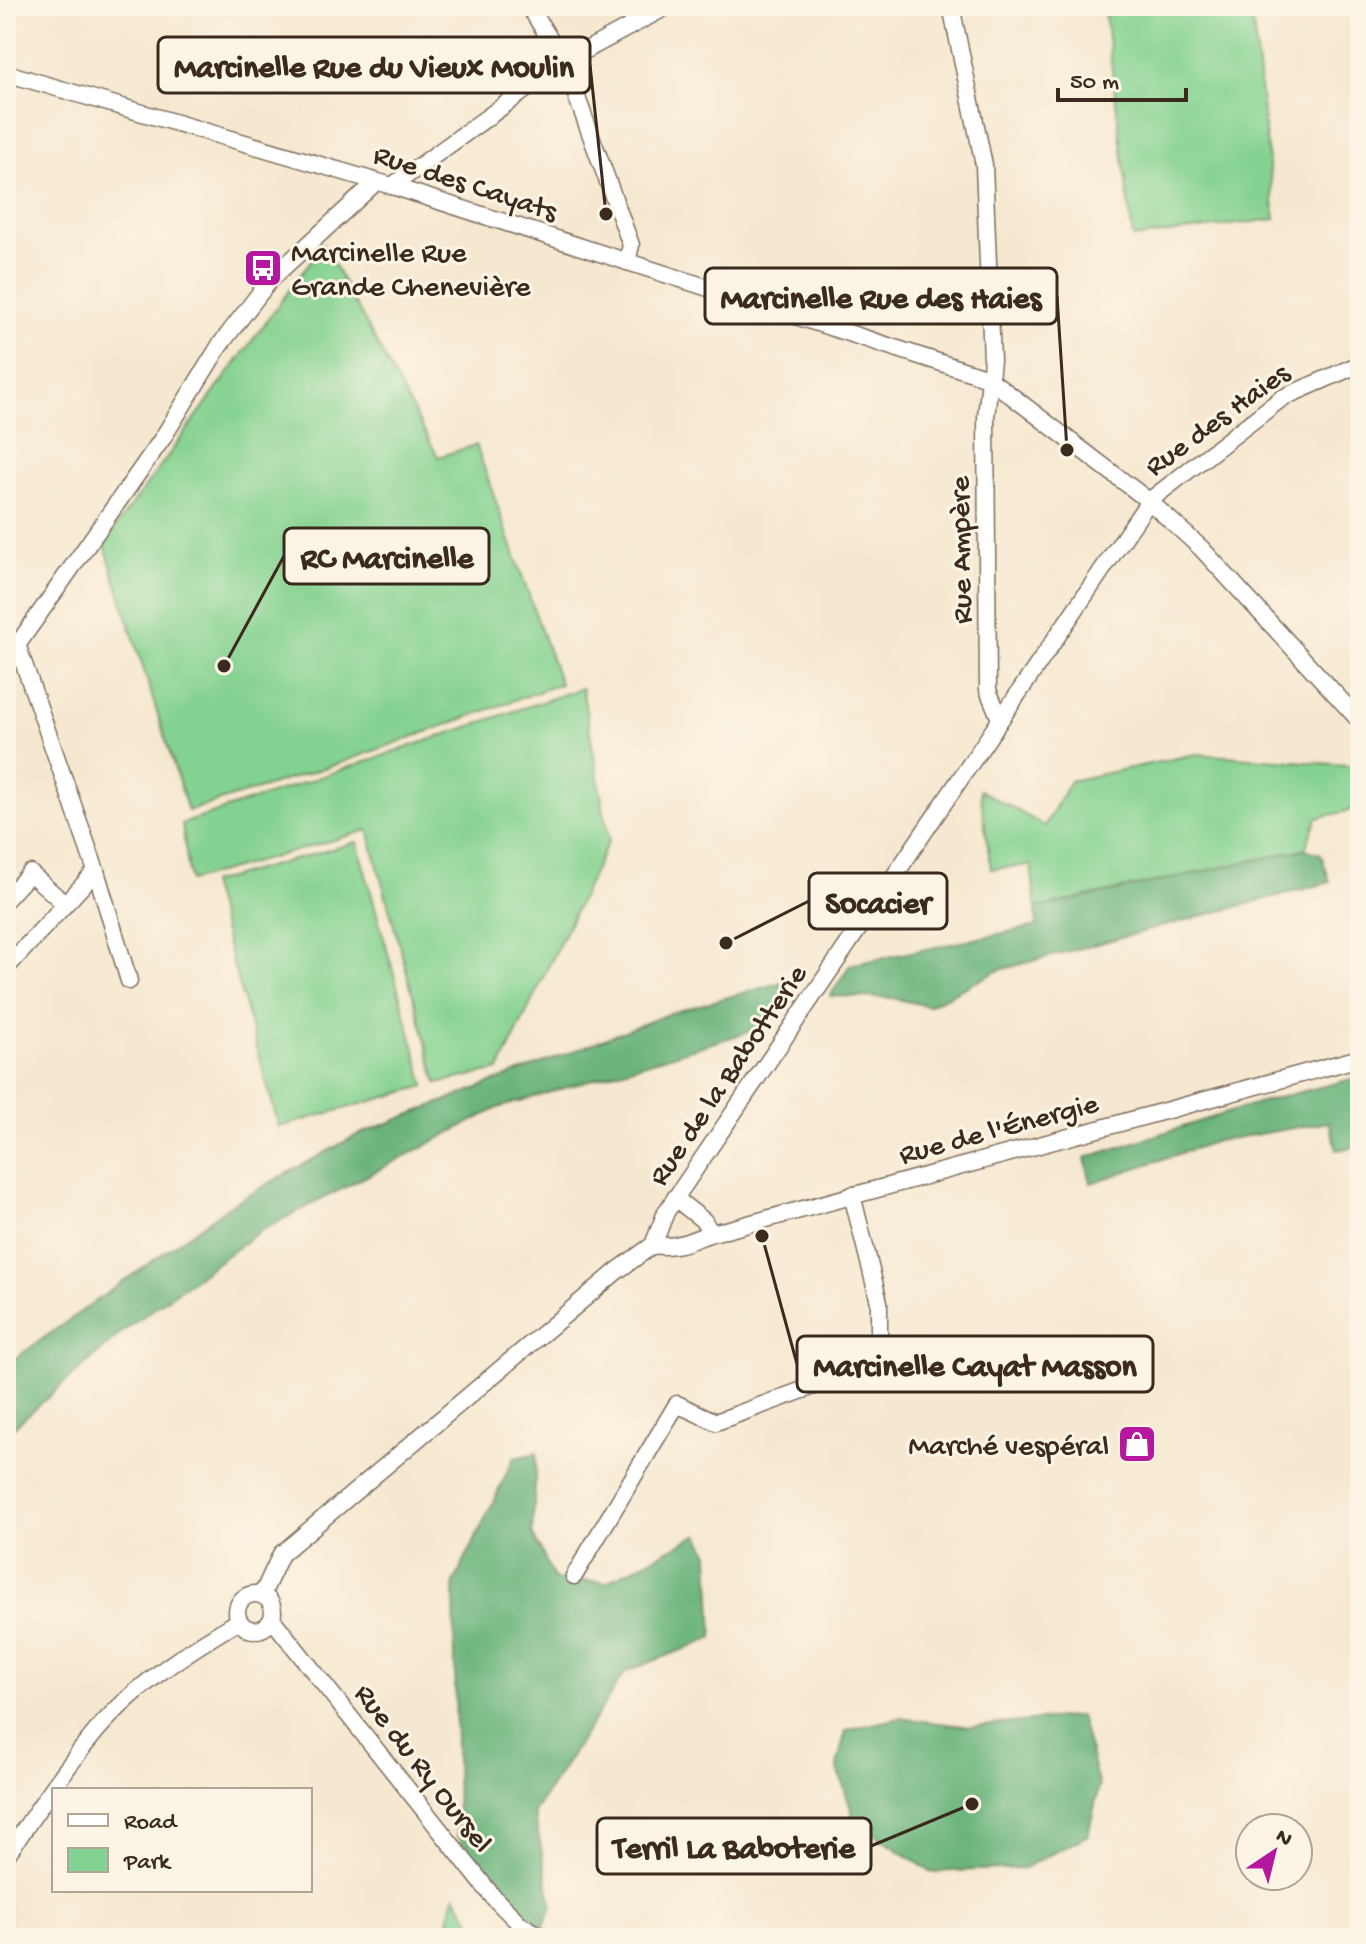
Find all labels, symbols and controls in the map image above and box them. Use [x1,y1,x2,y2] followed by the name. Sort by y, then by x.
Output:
[158,37,590,93] callout: Marcinelle Rue du Vieux Moulin
[174,51,575,89] text: Marcinelle Rue du Vieux Moulin
[1058,52,1186,102] scale bar
[1070,69,1119,98] text: 50 m
[368,139,562,232] street label: Rue des Cayats
[291,238,531,307] place label: Marcinelle Rue Grande Chenevière
[242,247,284,289] bus stop icon: Marcinelle Rue Grande Chenevière
[705,268,1057,324] callout: Marcinelle Rue des Haies
[721,282,1044,320] text: Marcinelle Rue des Haies
[1139,357,1299,486] street label: Rue des Haies
[945,475,982,624] street label: Rue Ampère
[284,528,489,584] callout: RC Marcinelle
[299,542,475,580] text: RC Marcinelle
[809,873,947,929] callout: Socacier
[825,887,935,925] text: Socacier
[643,959,817,1194] street label: Rue de la Babotterie
[896,1088,1103,1175] street label: Rue de l'Énergie
[797,1336,1153,1392] callout: Marcinelle Cayat Masson
[813,1350,1138,1388] text: Marcinelle Cayat Masson
[1116,1423,1158,1465] shop icon: Marché vespéral
[908,1431,1109,1466] place label: Marché vespéral
[345,1678,498,1861] street label: Rue du Ry Oursel
[52,1788,312,1892] legend
[124,1809,178,1838] text: Road
[1234,1812,1314,1892] north arrow
[597,1818,871,1874] callout: Terril La Baboterie
[1270,1824,1297,1854] text: N
[610,1832,857,1870] text: Terril La Baboterie
[123,1849,172,1878] text: Park

